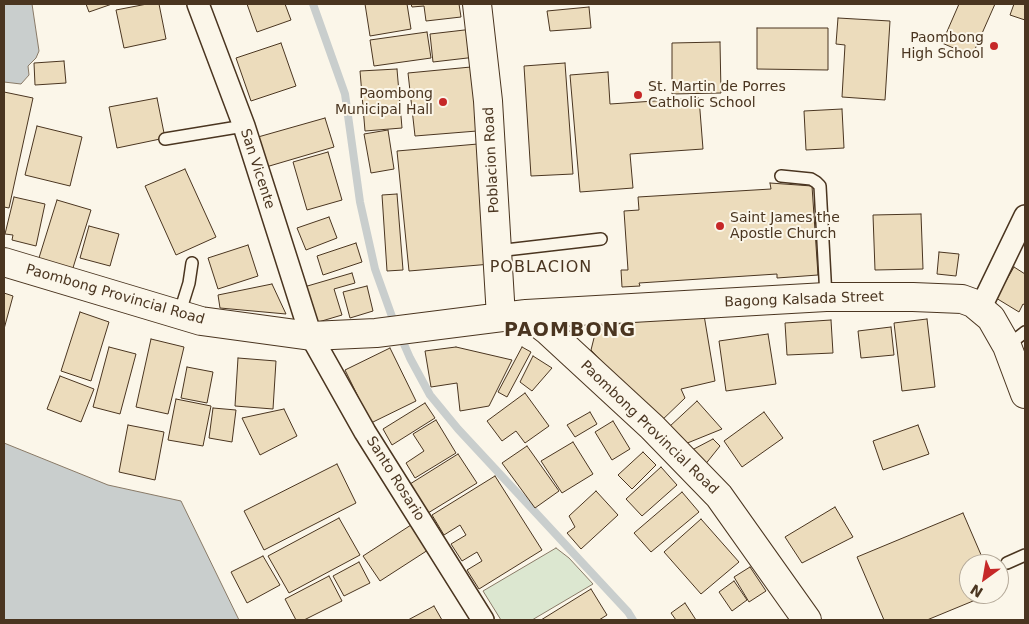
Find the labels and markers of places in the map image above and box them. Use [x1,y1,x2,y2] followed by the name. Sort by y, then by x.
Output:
[901,30,984,62] place label: Paombong High School
[988,40,1000,52] marker: Paombong High School
[648,79,786,111] place label: St. Martin de Porres Catholic School
[335,86,433,118] place label: Paombong Municipal Hall
[632,89,644,101] marker: St. Martin de Porres Catholic School
[437,96,449,108] marker: Paombong Municipal Hall
[730,210,840,242] place label: Saint James the Apostle Church
[714,220,726,232] marker: Saint James the Apostle Church

